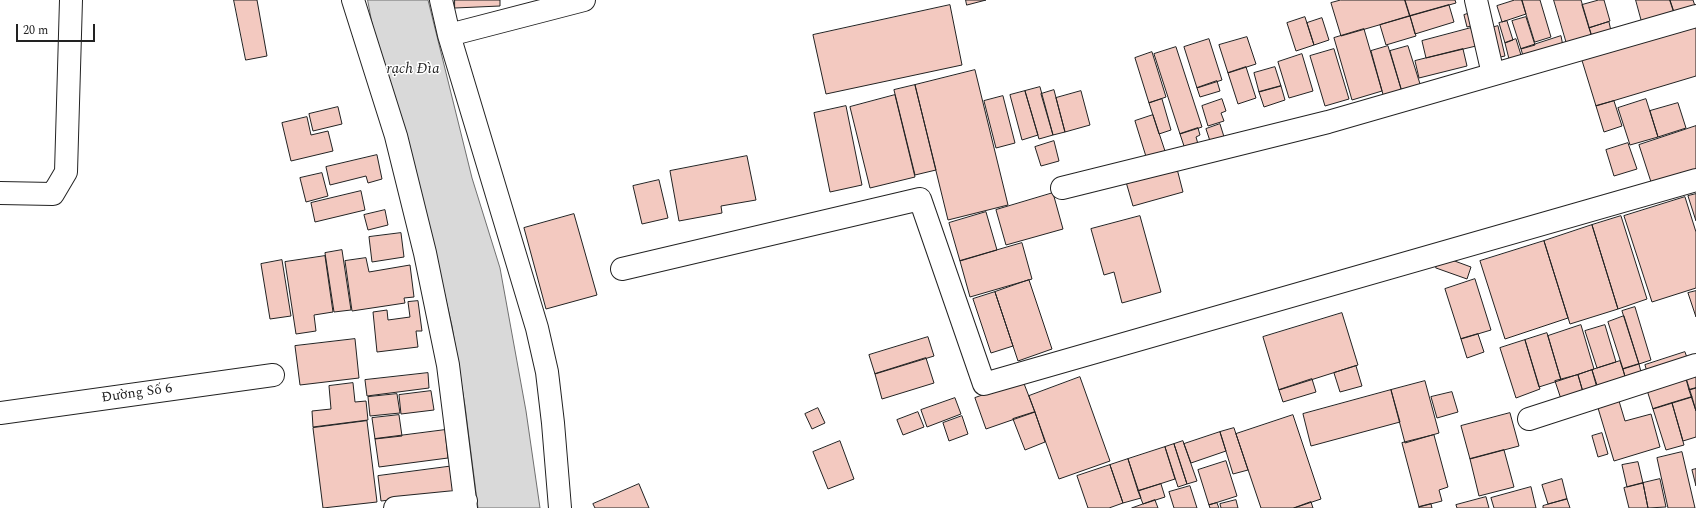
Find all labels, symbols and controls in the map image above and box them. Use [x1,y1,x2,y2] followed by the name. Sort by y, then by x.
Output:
[18,16,97,42] scale bar
[23,21,48,40] text: 20 m
[387,61,439,79] water label: rạch Đìa
[101,381,173,407] street label: Đường Số 6

